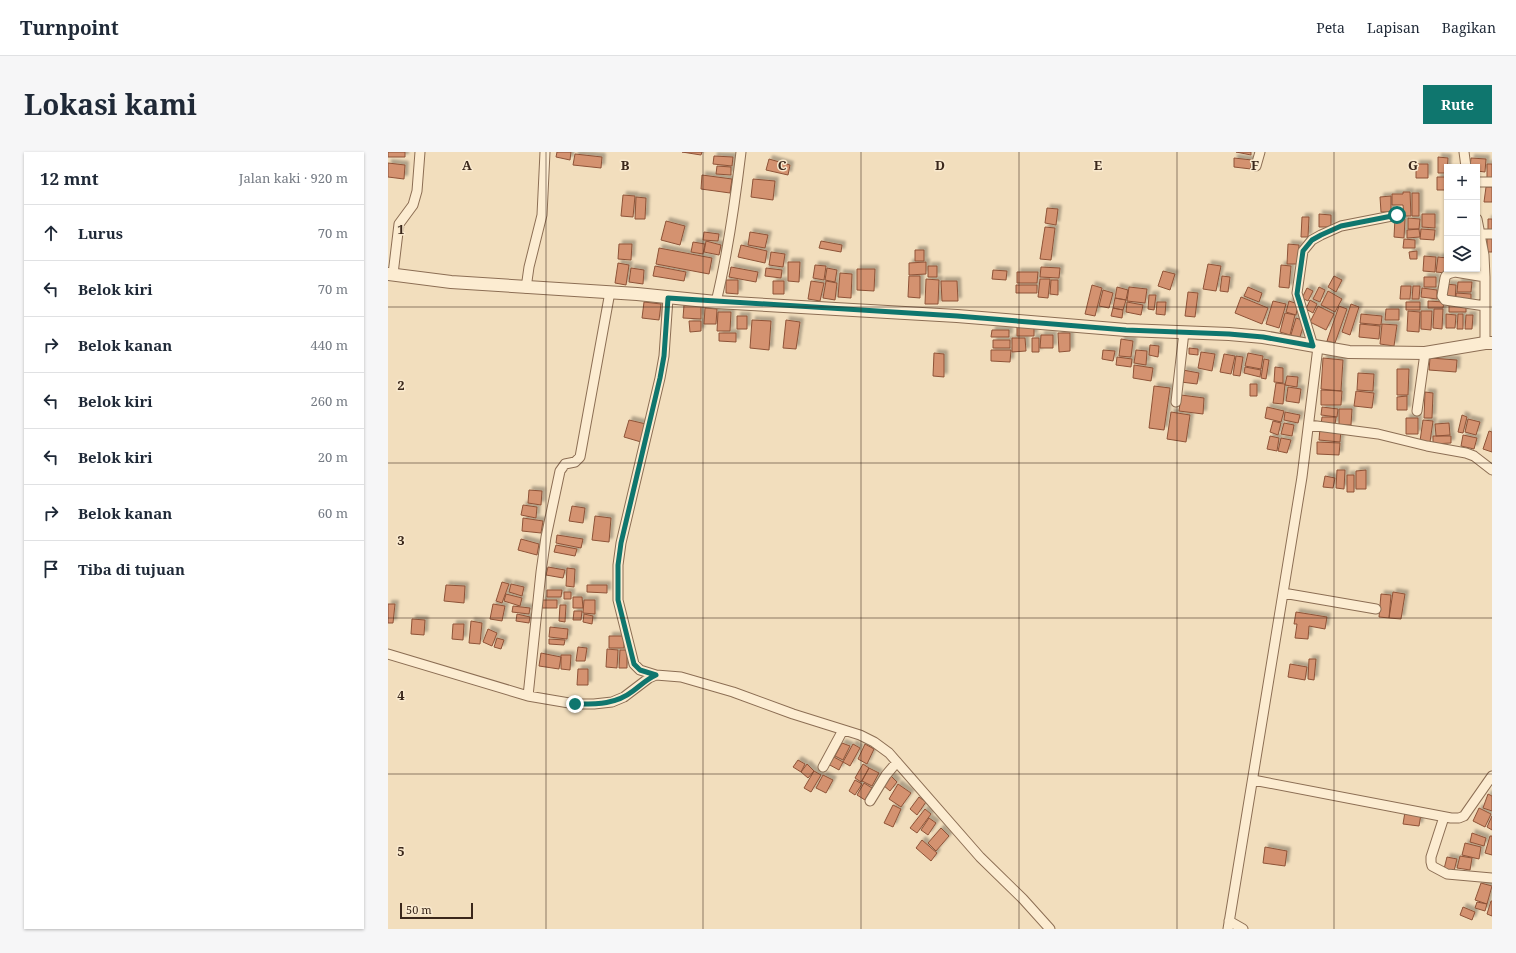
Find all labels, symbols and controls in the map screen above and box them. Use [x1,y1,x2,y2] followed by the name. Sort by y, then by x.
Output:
[20,15,119,41] text: Turnpoint
[1316,18,1345,37] text: Peta
[1367,18,1420,37] text: Lapisan
[1442,18,1496,37] text: Bagikan
[24,85,197,123] text: Lokasi kami
[1423,85,1492,124] button: Rute
[462,156,472,174] text: A
[621,156,630,174] text: B
[778,156,787,174] text: C
[935,156,945,174] text: D
[1094,156,1103,174] text: E
[1251,156,1259,174] text: F
[1408,156,1418,174] text: G
[1444,164,1480,272] map controls
[1444,164,1480,200] button: +
[40,167,99,190] text: 12 mnt
[239,169,348,187] text: Jalan kaki · 920 m
[1444,200,1480,236] button: −
[1388,206,1406,224] route start
[397,220,405,238] text: 1
[40,222,62,244] icon: ahead
[78,223,123,243] text: Lurus
[318,224,348,242] text: 70 m
[1444,236,1480,272] button: layers
[40,278,62,300] icon: left
[78,279,153,299] text: Belok kiri
[318,280,348,298] text: 70 m
[40,334,62,356] icon: right
[78,335,172,355] text: Belok kanan
[311,336,348,354] text: 440 m
[397,376,405,394] text: 2
[40,390,62,412] icon: left
[78,391,153,411] text: Belok kiri
[311,392,348,410] text: 260 m
[40,446,62,468] icon: left
[78,447,153,467] text: Belok kiri
[318,448,348,466] text: 20 m
[40,502,62,524] icon: right
[78,503,172,523] text: Belok kanan
[318,504,348,522] text: 60 m
[397,531,405,549] text: 3
[40,558,62,580] icon: arrive
[78,559,185,579] text: Tiba di tujuan
[397,686,405,704] text: 4
[566,695,584,713] route end
[397,842,405,860] text: 5
[400,901,473,920] scale bar
[406,902,432,917] text: 50 m

